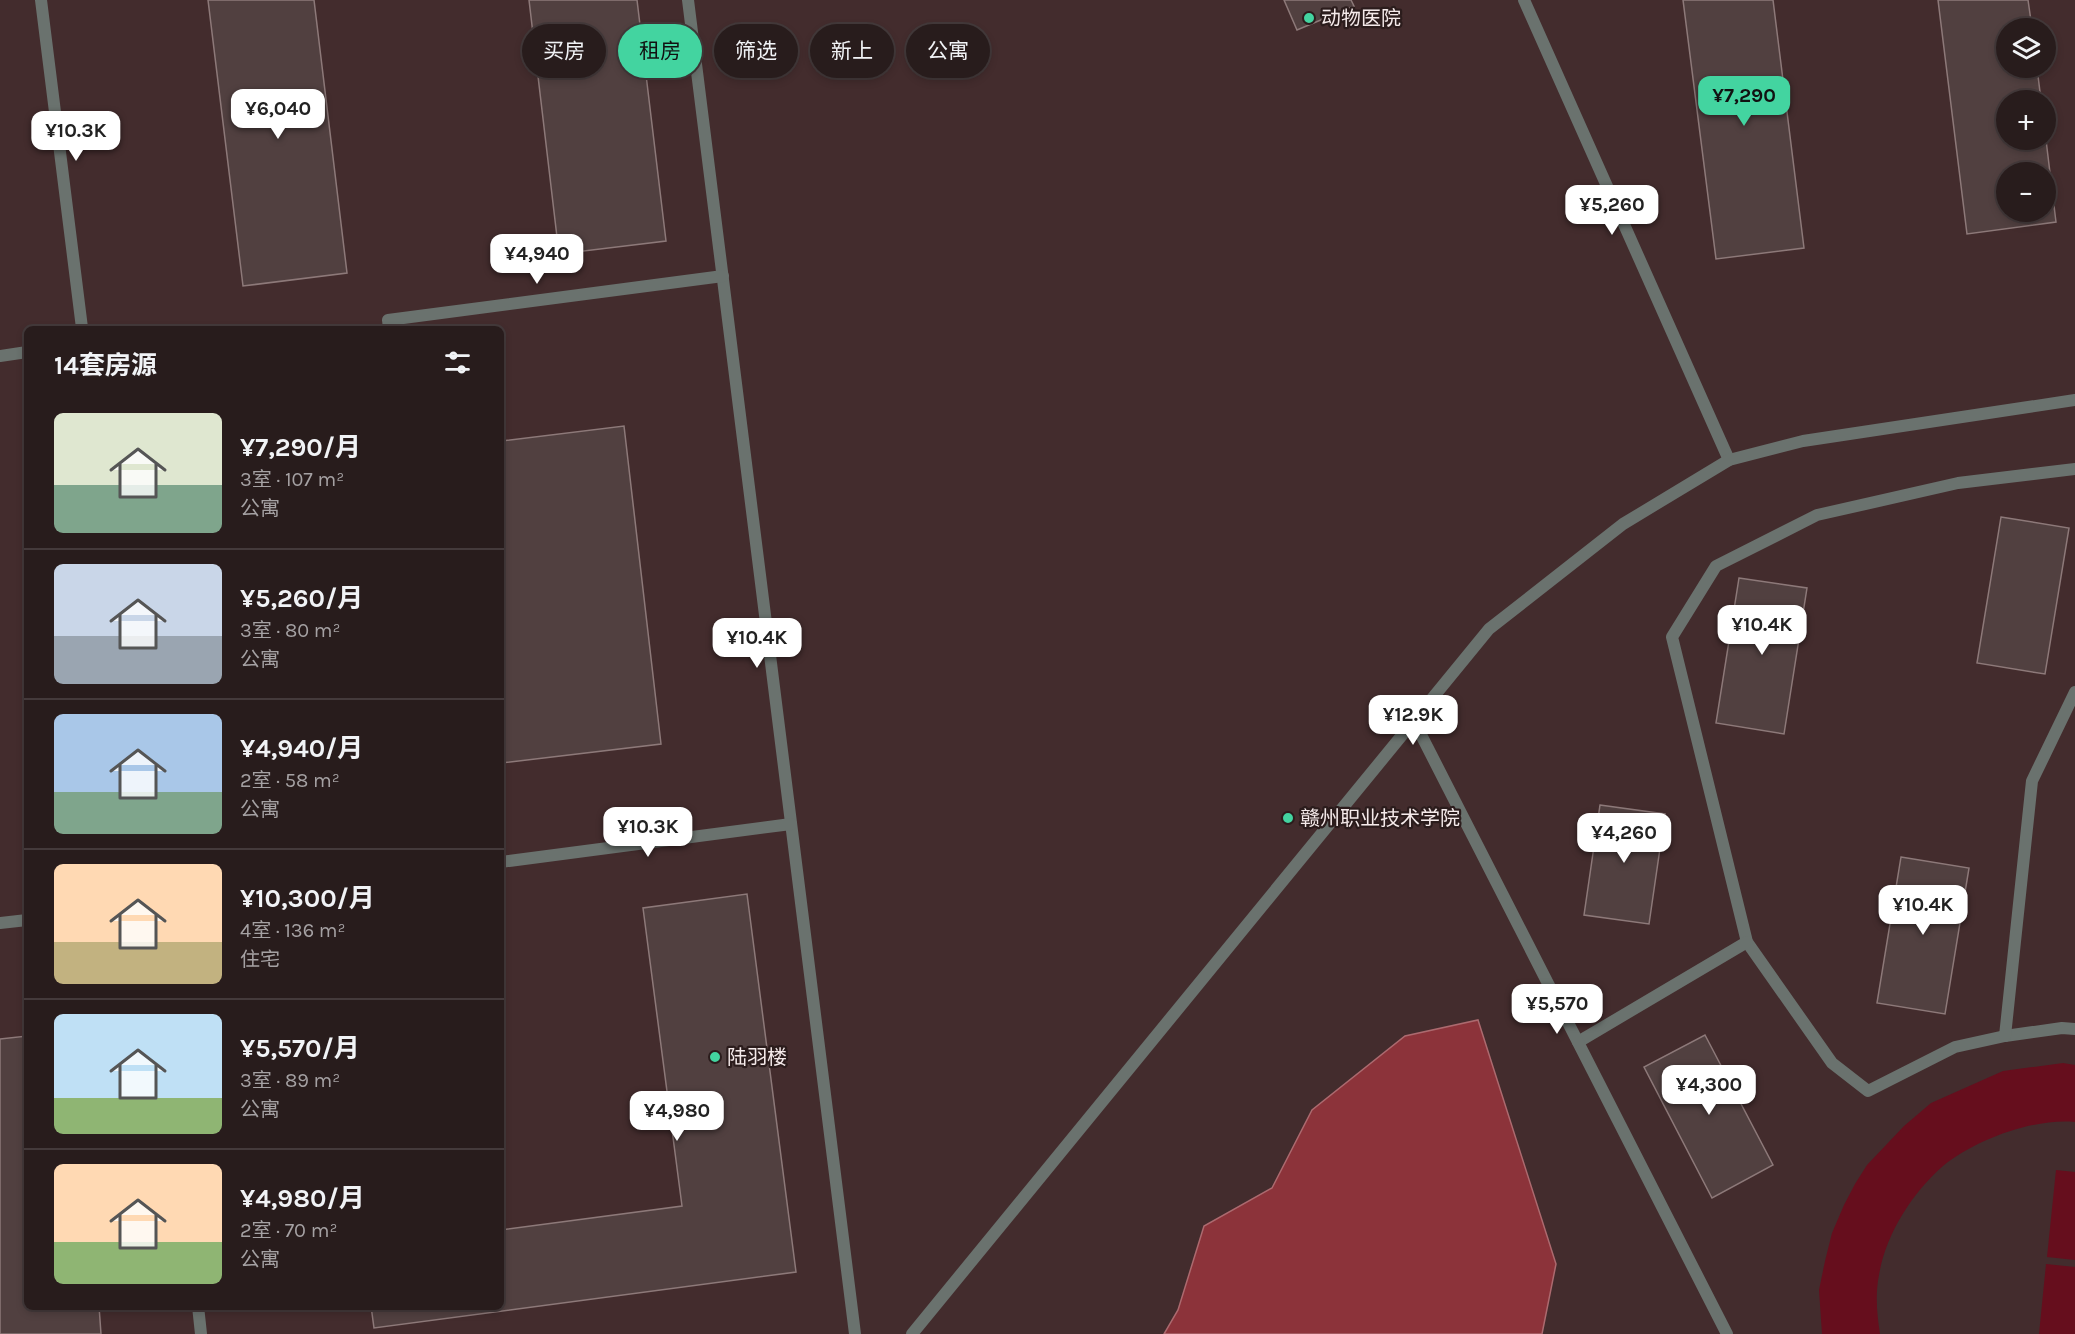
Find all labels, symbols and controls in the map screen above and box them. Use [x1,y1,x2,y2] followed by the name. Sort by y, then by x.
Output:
[1321,7,1401,30] place label: 动物医院
[1302,11,1316,25] marker: 动物医院
[1996,18,2056,222] map controls
[1996,18,2056,78] button: layers
[522,24,606,78] chip: 买房
[618,24,702,78] chip: 租房
[714,24,798,78] chip: 筛选
[810,24,894,78] chip: 新上
[906,24,990,78] chip: 公寓
[1695,76,1793,127] pin: ¥7,290
[1712,84,1776,107] text: ¥7,290
[229,89,327,140] pin: ¥6,040
[1996,90,2056,150] button: +
[245,97,311,120] text: ¥6,040
[27,111,125,162] pin: ¥10.3K
[45,119,107,142] text: ¥10.3K
[1996,162,2056,222] button: −
[1563,185,1661,236] pin: ¥5,260
[1579,193,1645,216] text: ¥5,260
[488,234,586,285] pin: ¥4,940
[504,242,570,265] text: ¥4,940
[441,346,474,379] icon: filters
[54,350,157,381] text: 14套房源
[240,432,361,463] text: ¥7,290/月
[102,437,174,509] icon: home
[240,468,344,491] text: 3室 · 107 m²
[240,497,280,520] text: 公寓
[240,583,363,614] text: ¥5,260/月
[102,588,174,660] icon: home
[1713,605,1811,656] pin: ¥10.4K
[1732,613,1792,636] text: ¥10.4K
[708,618,806,669] pin: ¥10.4K
[240,619,341,642] text: 3室 · 80 m²
[727,626,787,649] text: ¥10.4K
[240,648,280,671] text: 公寓
[1364,695,1462,746] pin: ¥12.9K
[1383,703,1443,726] text: ¥12.9K
[240,733,363,764] text: ¥4,940/月
[102,738,174,810] icon: home
[240,769,340,792] text: 2室 · 58 m²
[240,798,280,821] text: 公寓
[599,807,697,858] pin: ¥10.3K
[1300,807,1460,830] place label: 赣州职业技术学院
[1281,811,1295,825] marker: 赣州职业技术学院
[1575,813,1673,864] pin: ¥4,260
[617,815,679,838] text: ¥10.3K
[1591,821,1657,844] text: ¥4,260
[240,883,375,914] text: ¥10,300/月
[1874,885,1972,936] pin: ¥10.4K
[102,888,174,960] icon: home
[1893,893,1953,916] text: ¥10.4K
[240,919,346,942] text: 4室 · 136 m²
[240,948,280,971] text: 住宅
[1508,984,1606,1035] pin: ¥5,570
[1526,992,1588,1015] text: ¥5,570
[240,1033,360,1064] text: ¥5,570/月
[102,1038,174,1110] icon: home
[727,1046,787,1069] place label: 陆羽楼
[708,1050,722,1064] marker: 陆羽楼
[1660,1065,1758,1116] pin: ¥4,300
[240,1069,340,1092] text: 3室 · 89 m²
[1676,1073,1742,1096] text: ¥4,300
[628,1091,726,1142] pin: ¥4,980
[240,1098,280,1121] text: 公寓
[644,1099,710,1122] text: ¥4,980
[240,1183,365,1214] text: ¥4,980/月
[102,1188,174,1260] icon: home
[240,1219,337,1242] text: 2室 · 70 m²
[240,1248,280,1271] text: 公寓

